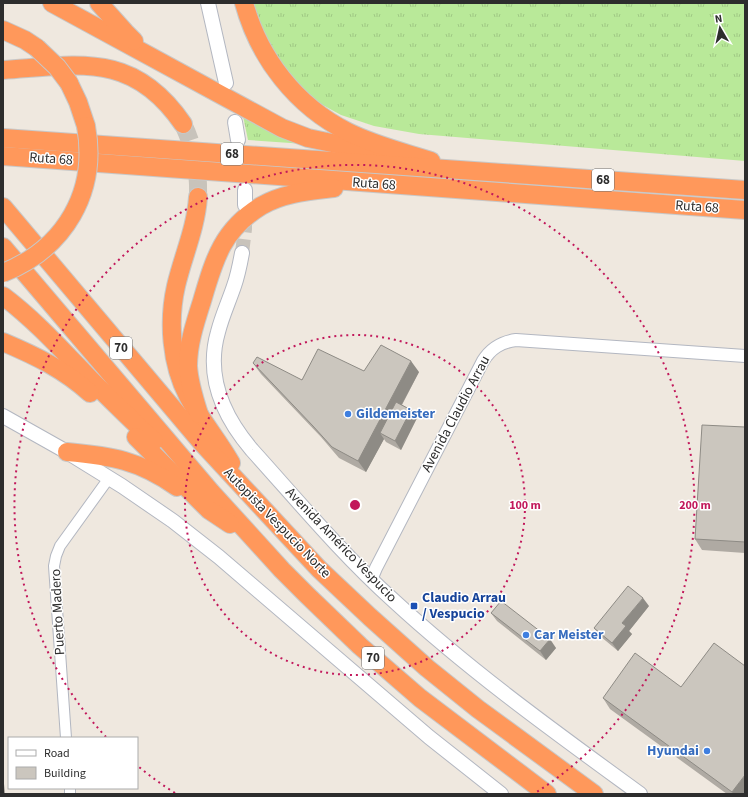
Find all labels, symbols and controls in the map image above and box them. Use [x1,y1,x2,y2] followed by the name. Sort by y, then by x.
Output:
[700,8,740,48] north arrow
[714,11,723,27] text: N
[221,143,243,165] road number: 68
[28,147,74,171] street label: Ruta 68
[592,169,614,191] road number: 68
[351,172,397,196] street label: Ruta 68
[674,195,720,219] street label: Ruta 68
[110,337,132,359] road number: 70
[417,352,495,476] street label: Avenida Claudio Arrau
[356,404,435,424] place label: Gildemeister
[343,409,353,419] marker: Gildemeister
[219,463,335,583] street label: Autopista Vespucio Norte
[281,483,401,607] street label: Avenida Américo Vespucio
[509,497,541,514] text: 100 m
[679,497,711,514] text: 200 m
[348,498,362,512] centre of rings
[46,568,70,656] street label: Puerto Madero
[422,588,506,624] place label: Claudio Arrau / Vespucio
[409,601,419,611] marker: Claudio Arrau / Vespucio
[534,625,604,645] place label: Car Meister
[521,630,531,640] marker: Car Meister
[362,647,384,669] road number: 70
[8,737,138,789] legend
[647,741,699,761] place label: Hyundai
[44,745,70,762] text: Road
[702,746,712,756] marker: Hyundai
[44,765,86,782] text: Building

